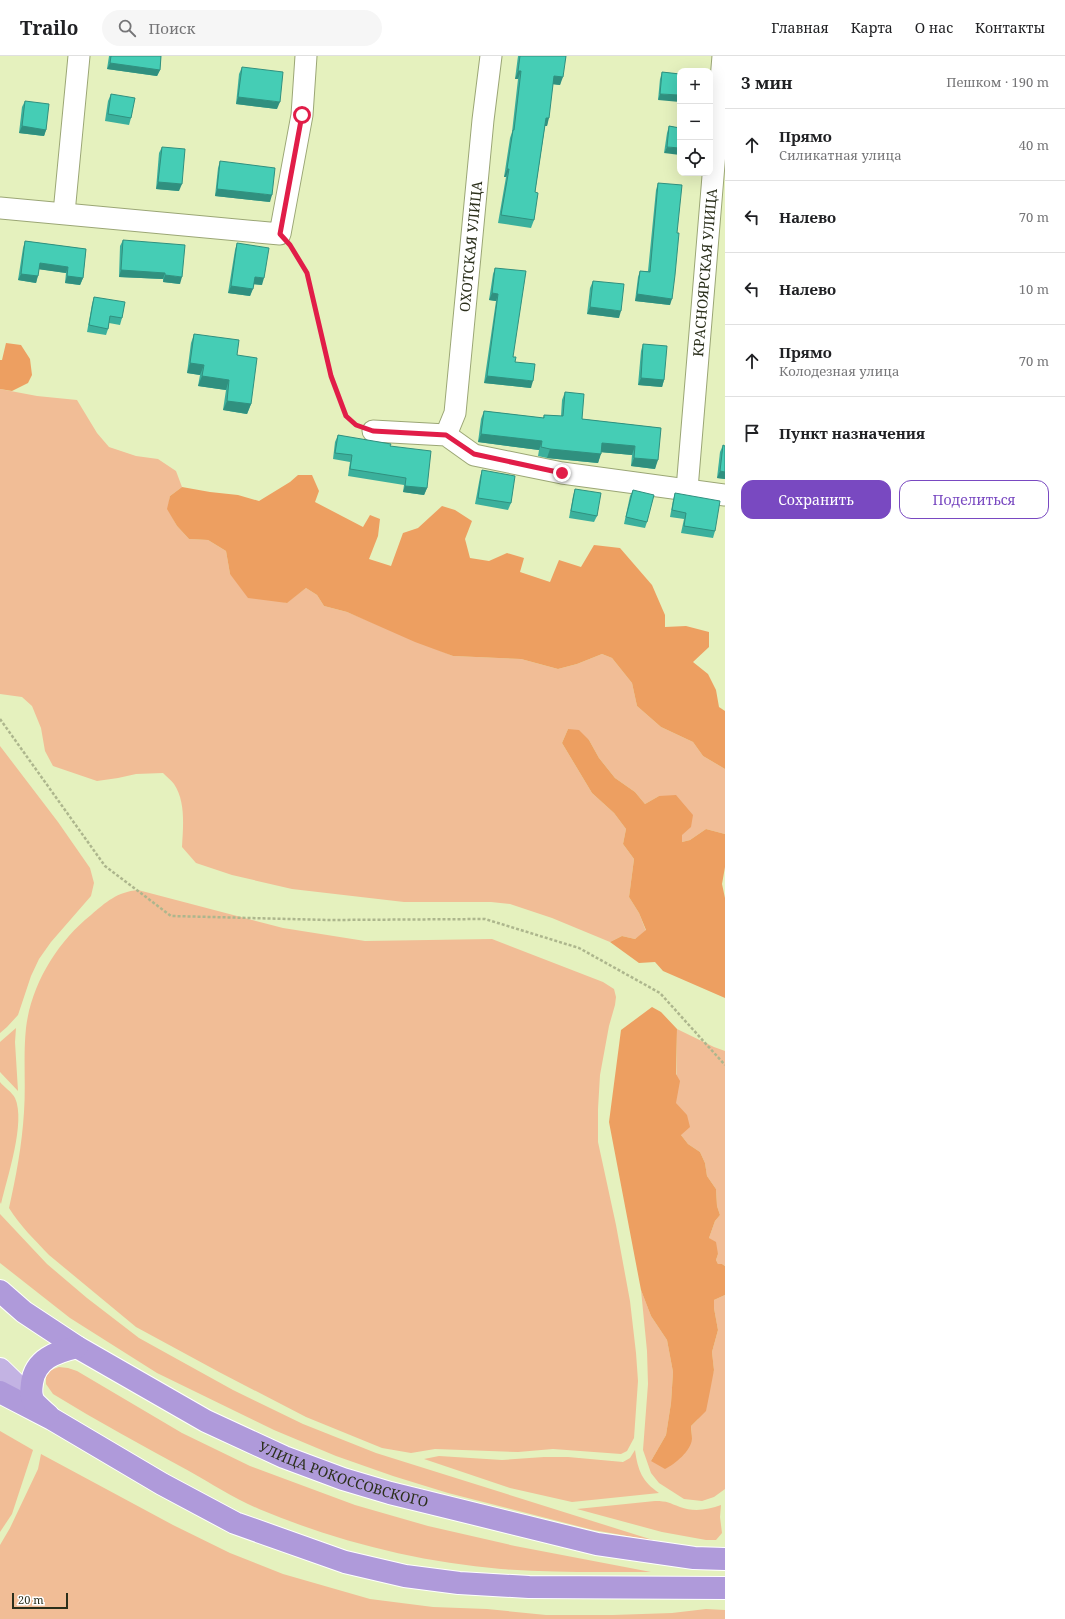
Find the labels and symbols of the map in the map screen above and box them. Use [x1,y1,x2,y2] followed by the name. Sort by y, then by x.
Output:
[293,106,311,124] route start
[455,180,486,313] street label: ОХОТСКАЯ УЛИЦА
[688,188,721,358] street label: КРАСНОЯРСКАЯ УЛИЦА
[553,464,571,482] route end
[256,1437,430,1511] street label: УЛИЦА РОКОССОВСКОГО
[12,1591,68,1610] scale bar

